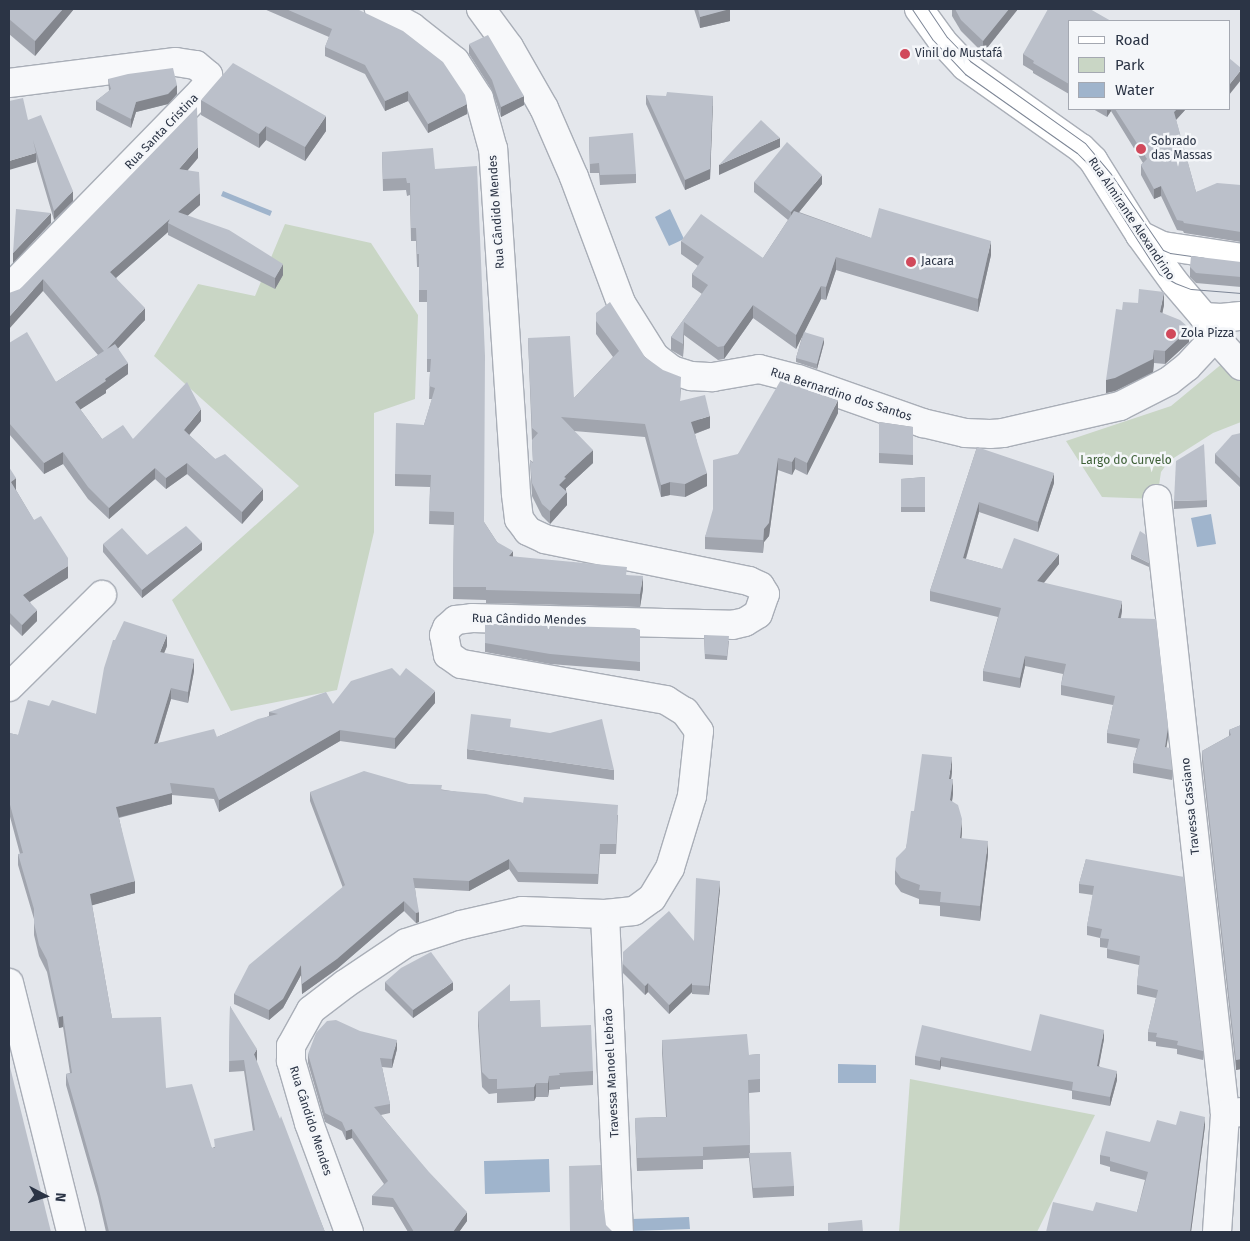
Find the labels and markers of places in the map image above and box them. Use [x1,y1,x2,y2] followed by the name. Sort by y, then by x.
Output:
[915,47,1003,61] place label: Vinil do Mustafá
[899,48,911,60] marker: Vinil do Mustafá
[1151,135,1212,163] place label: Sobrado das Massas
[1135,143,1147,155] marker: Sobrado das Massas
[921,255,954,269] place label: Jacara
[905,256,917,268] marker: Jacara
[1181,327,1234,341] place label: Zola Pizza
[1165,328,1177,340] marker: Zola Pizza

